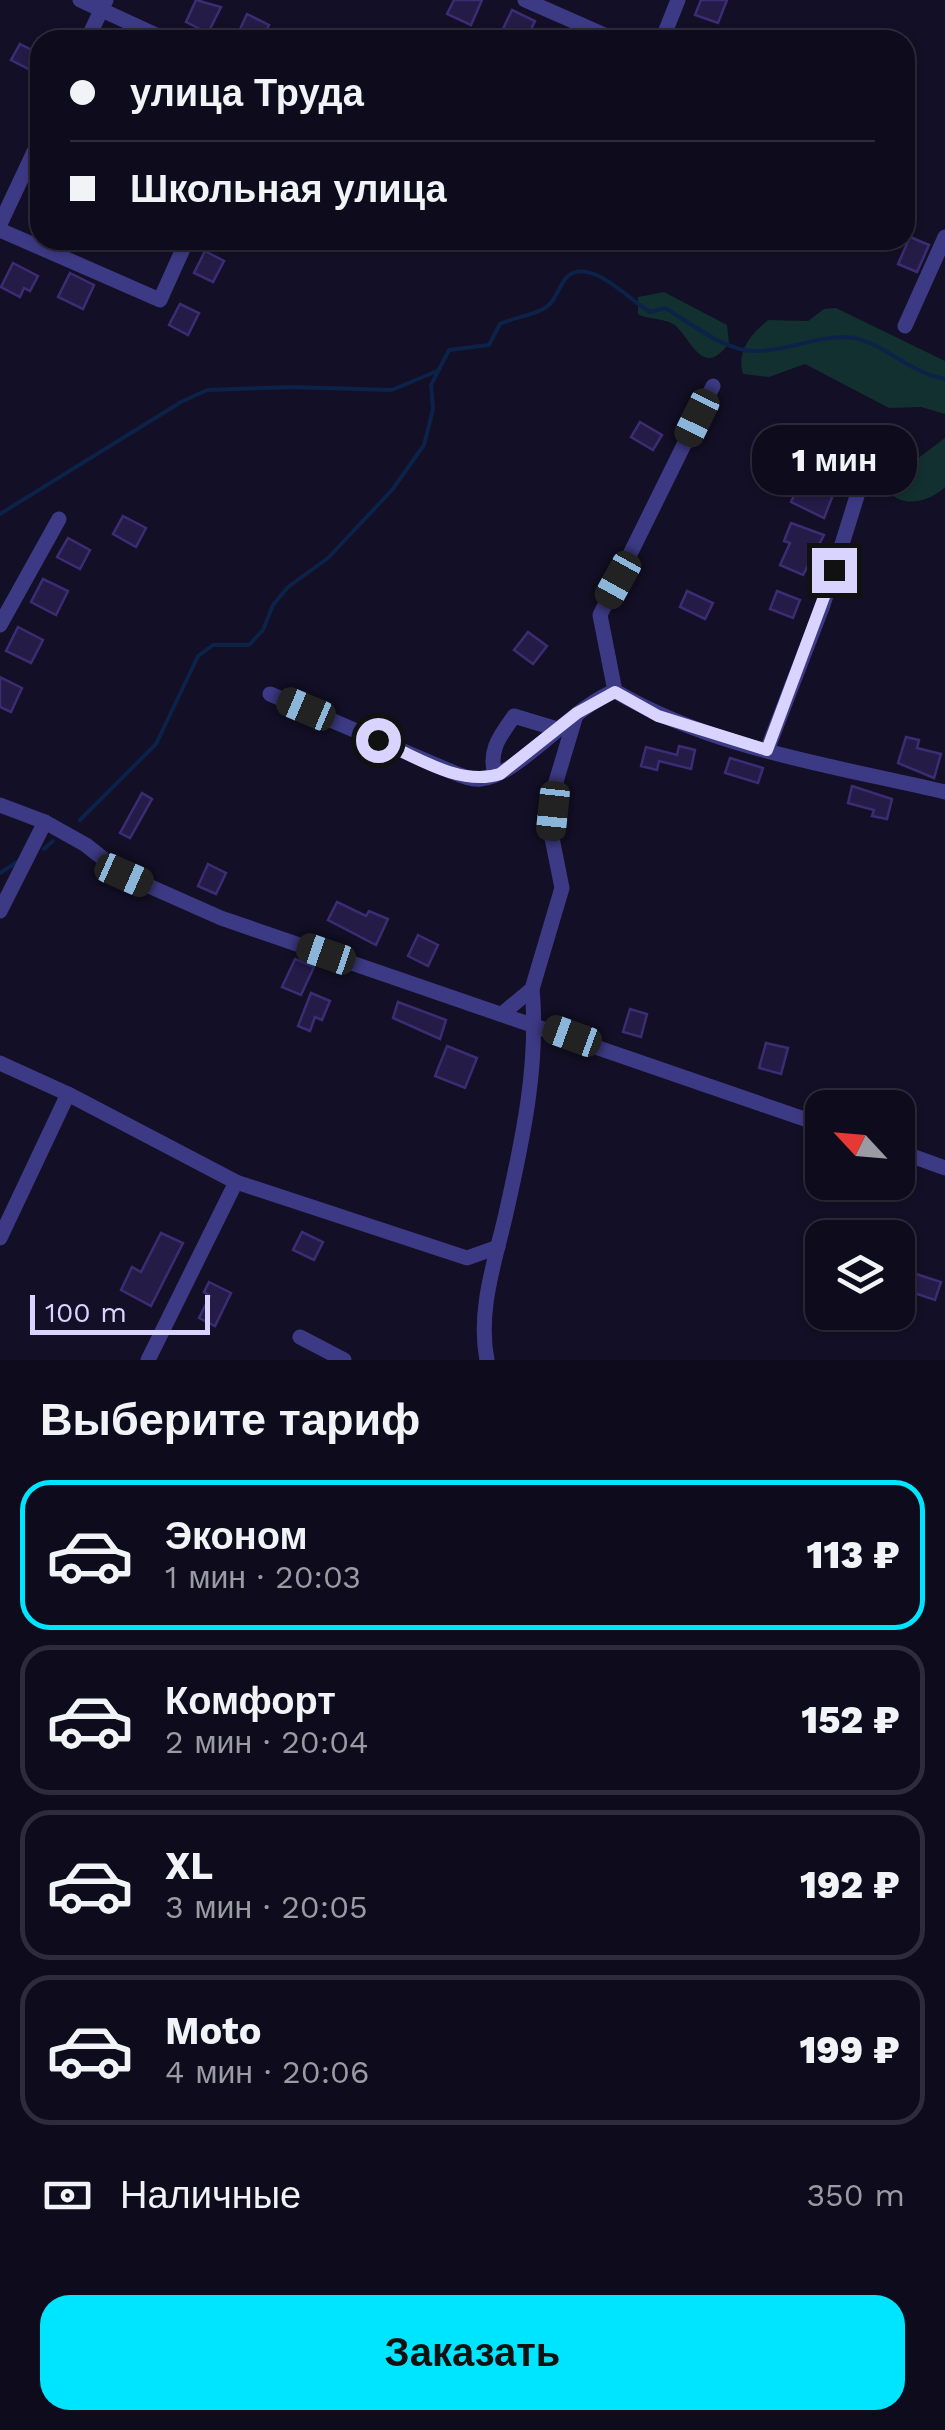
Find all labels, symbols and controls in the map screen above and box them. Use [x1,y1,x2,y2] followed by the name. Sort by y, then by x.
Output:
[130,71,364,115] text: улица Труда
[130,167,447,211] text: Школьная улица
[670,384,724,452] car
[752,425,916,495] callout: 1 мин
[792,441,877,479] text: 1 мин
[590,546,646,614] car
[812,548,857,593] route end
[273,683,339,735] car
[356,718,401,763] route start
[535,780,571,842] car
[90,849,158,901] car
[293,930,359,978] car
[539,1012,605,1060] car
[805,1090,915,1200] north arrow
[805,1090,915,1330] map controls
[805,1220,915,1330] button: layers
[30,1290,210,1334] scale bar
[45,1296,127,1329] text: 100 m
[40,1393,420,1446] text: Выберите тариф
[45,1510,135,1600] icon: car
[165,1514,308,1558] text: Эконом
[807,1533,900,1577] text: 113 ₽
[165,1558,361,1596] text: 1 мин · 20:03
[45,1675,135,1765] icon: car
[165,1679,336,1723] text: Комфорт
[801,1698,900,1742] text: 152 ₽
[165,1723,369,1761] text: 2 мин · 20:04
[45,1840,135,1930] icon: car
[165,1844,213,1888] text: XL
[800,1863,900,1907] text: 192 ₽
[165,1888,368,1926] text: 3 мин · 20:05
[45,2005,135,2095] icon: car
[165,2009,261,2053] text: Moto
[799,2028,900,2072] text: 199 ₽
[165,2053,369,2091] text: 4 мин · 20:06
[40,2168,95,2223] icon: cash
[120,2173,301,2217] text: Наличные
[806,2176,905,2214] text: 350 m
[40,2295,905,2410] button: Заказать

